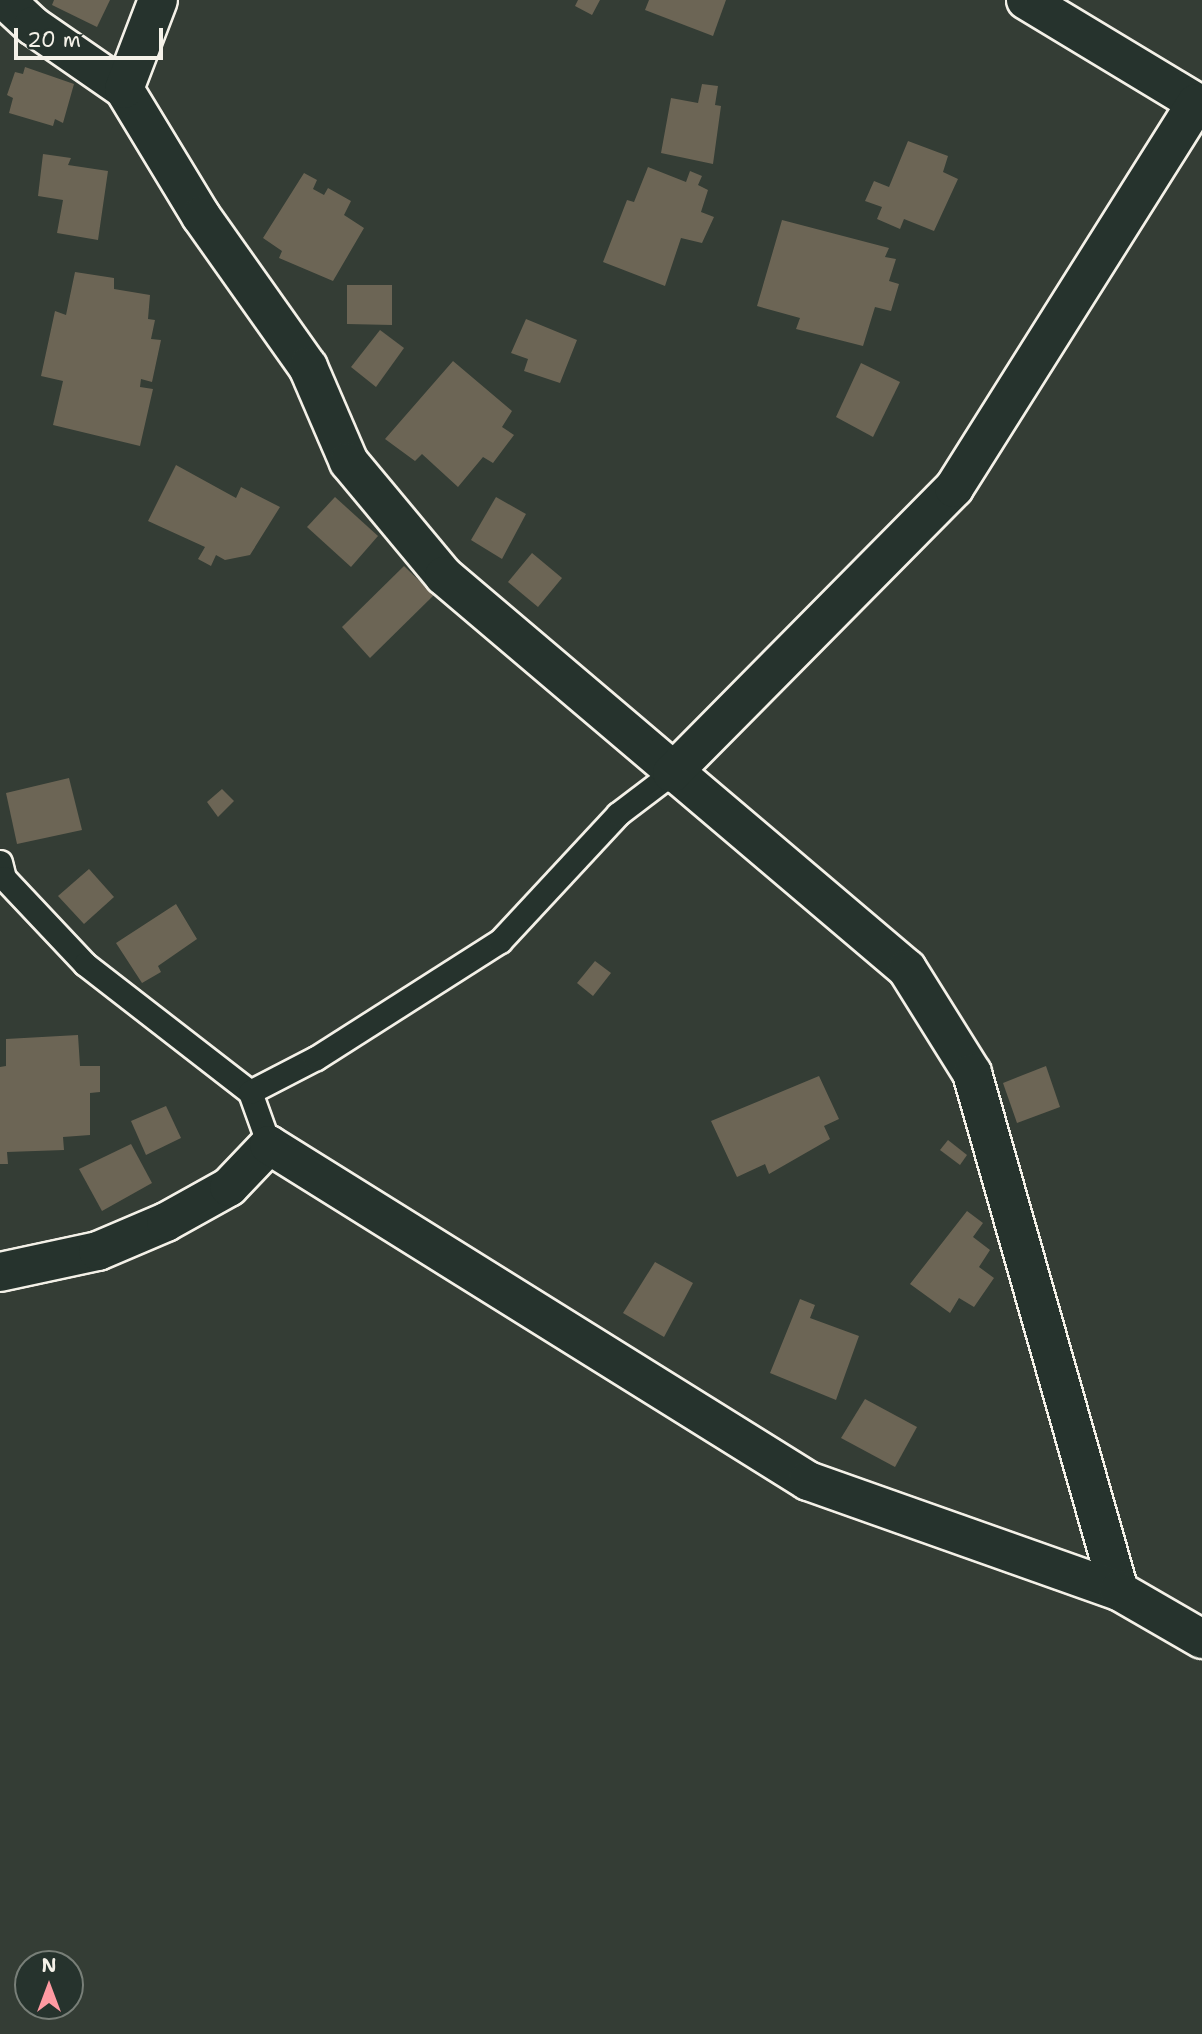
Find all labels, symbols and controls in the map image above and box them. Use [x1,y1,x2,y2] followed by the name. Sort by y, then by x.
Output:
[18,14,166,58] scale bar
[27,26,81,54] text: 20 m
[14,1950,84,2020] north arrow
[41,1953,57,1978] text: N

